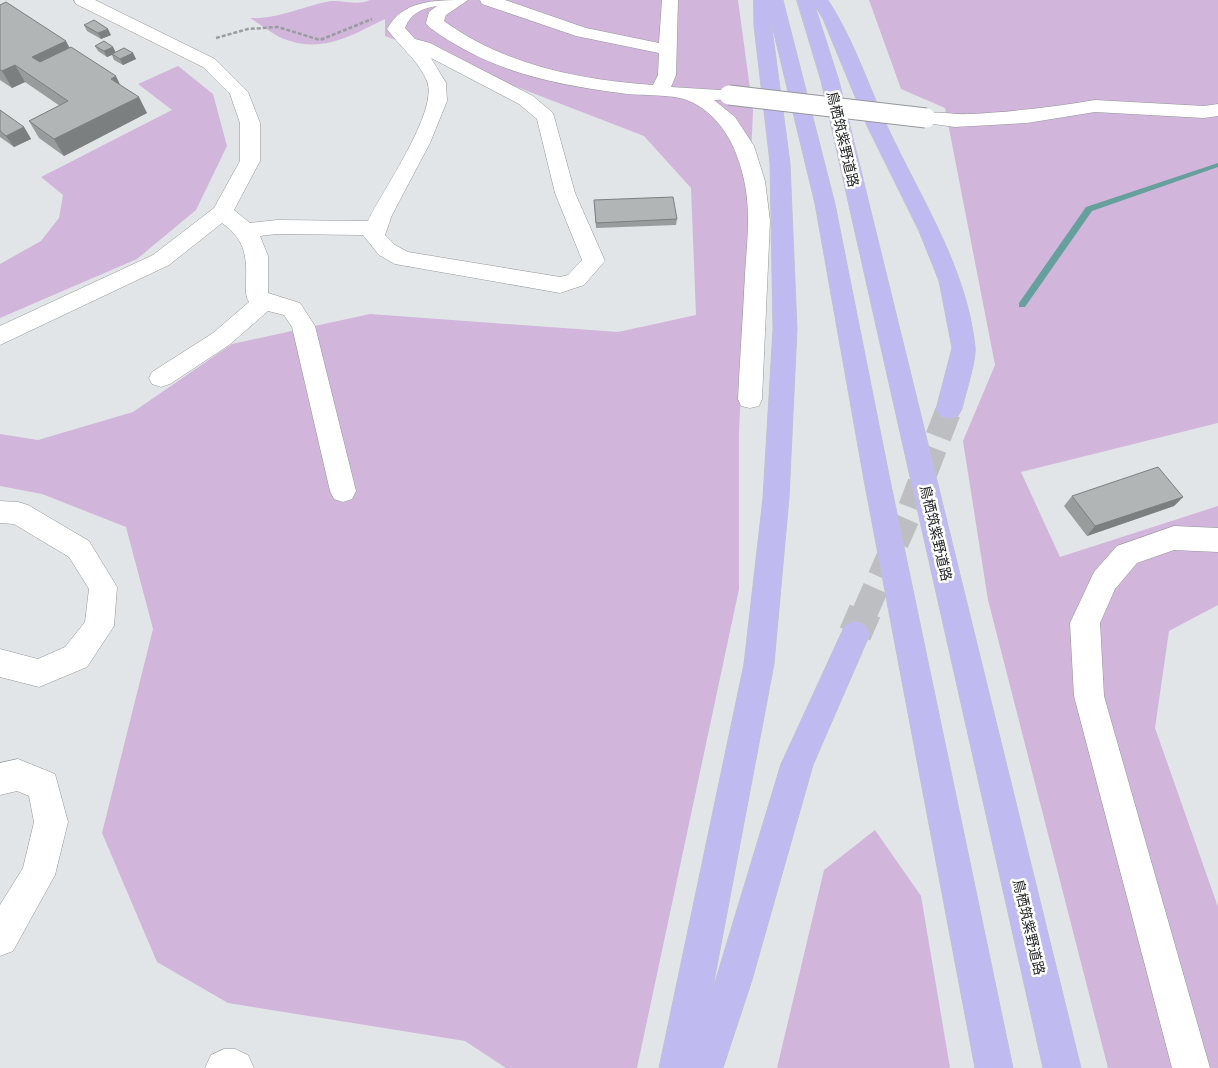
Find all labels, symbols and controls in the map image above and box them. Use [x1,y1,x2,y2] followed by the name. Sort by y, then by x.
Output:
[823,89,862,189] street label: 鳥栖筑紫野道路
[916,483,955,583] street label: 鳥栖筑紫野道路
[1009,877,1048,977] street label: 鳥栖筑紫野道路

